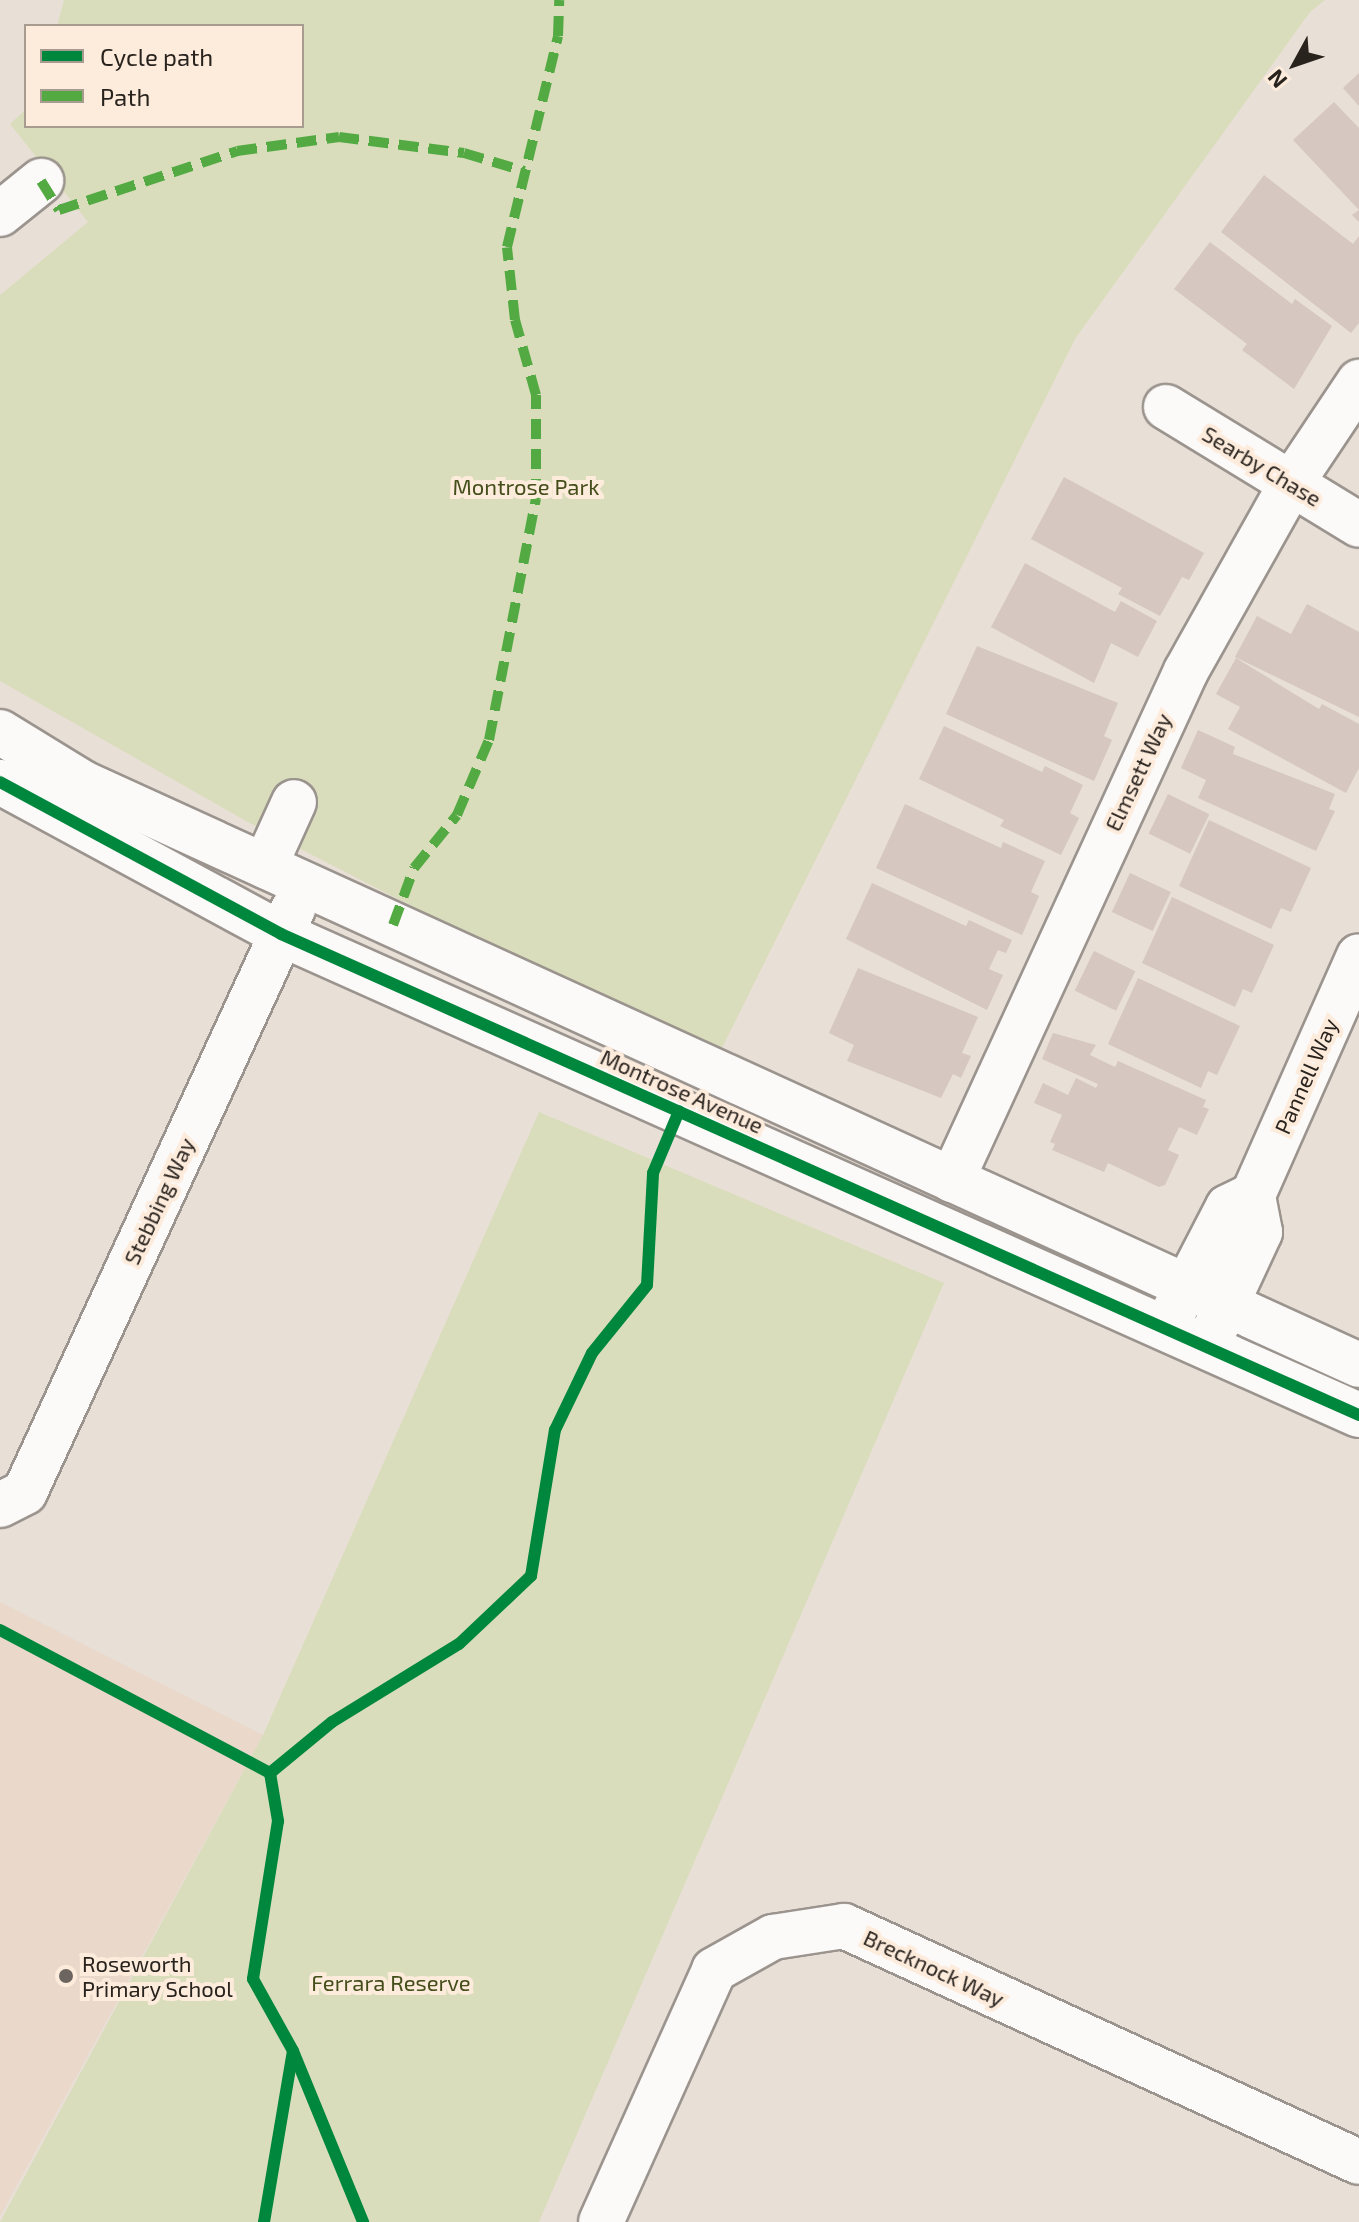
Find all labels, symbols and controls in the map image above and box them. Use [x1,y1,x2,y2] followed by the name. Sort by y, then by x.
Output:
[24,24,304,128] legend
[1255,24,1335,104] north arrow
[100,42,213,71] text: Cycle path
[1262,65,1292,94] text: N
[100,82,150,111] text: Path
[1198,420,1326,512] street label: Searby Chase
[453,474,599,500] park label: Montrose Park
[1099,709,1177,835] street label: Elmsett Way
[1269,1014,1343,1138] street label: Pannell Way
[596,1043,768,1139] street label: Montrose Avenue
[118,1133,200,1269] street label: Stebbing Way
[859,1924,1009,2012] street label: Brecknock Way
[82,1950,233,2002] place label: Roseworth Primary School
[57,1967,75,1985] marker: Roseworth Primary School
[311,1970,471,1996] park label: Ferrara Reserve

